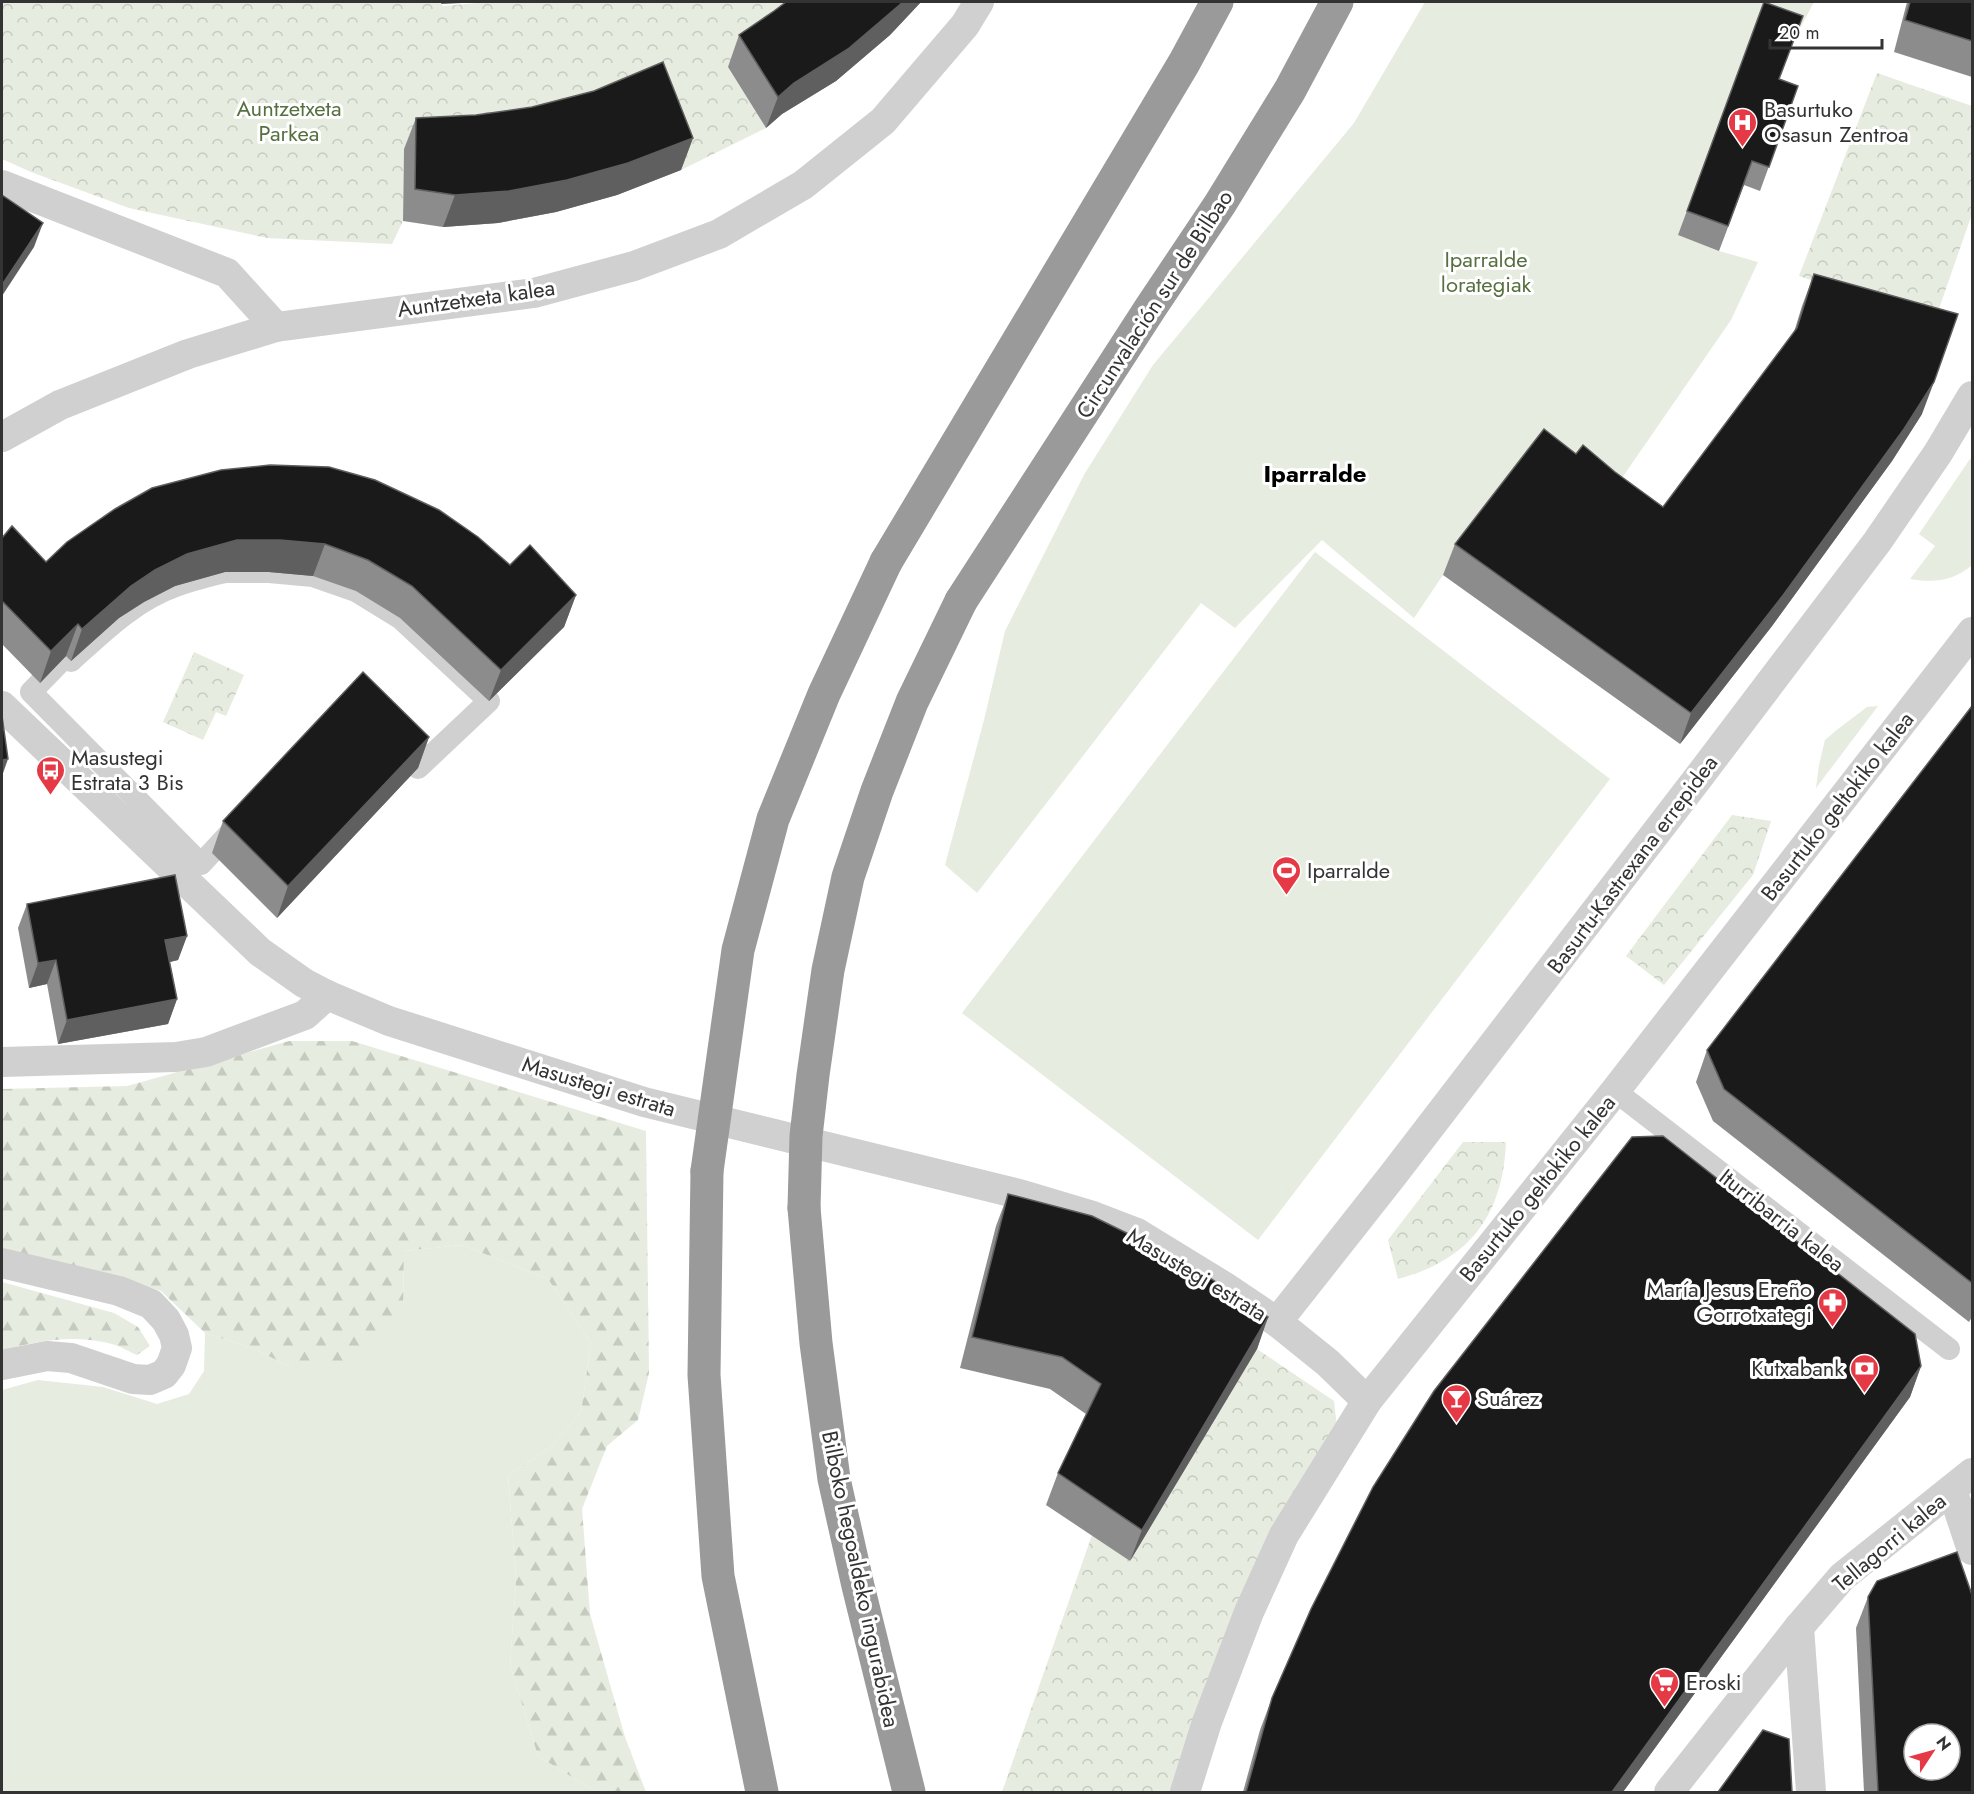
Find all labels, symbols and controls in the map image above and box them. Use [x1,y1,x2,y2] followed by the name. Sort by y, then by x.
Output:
[1770,12,1882,50] scale bar
[1779,20,1819,46] text: 20 m
[237,92,341,149] park label: Auntzetxeta Parkea
[1764,93,1909,150] place label: Basurtuko Osasun Zentroa
[1727,106,1759,148] hospital icon: Basurtuko Osasun Zentroa
[1068,183,1240,425] street label: Circunvalación sur de Bilbao
[1441,243,1531,300] park label: Iparralde lorategiak
[395,271,557,325] street label: Auntzetxeta kalea
[1263,456,1367,491] district label: Iparralde
[1753,705,1921,907] street label: Basurtuko geltokiko kalea
[71,741,183,798] place label: Masustegi Estrata 3 Bis
[1539,748,1725,980] street label: Basurtu-Kastrexana errepidea
[34,754,66,796] bus stop icon: Masustegi Estrata 3 Bis
[1270,854,1302,896] sports icon: Iparralde
[1307,854,1390,886] place label: Iparralde
[518,1048,680,1124] street label: Masustegi estrata
[1451,1088,1623,1288] street label: Basurtuko geltokiko kalea
[1713,1161,1851,1279] street label: Iturribarria kalea
[1121,1219,1273,1329] street label: Masustegi estrata
[1646,1273,1812,1330] place label: María Jesus Ereño Gorrotxategi
[1817,1286,1849,1328] pharmacy icon: María Jesus Ereño Gorrotxategi
[1751,1352,1844,1384] place label: Kutxabank
[1849,1352,1881,1394] bank icon: Kutxabank
[1440,1382,1472,1424] bar icon: Suárez
[1477,1382,1540,1414] place label: Suárez
[814,1428,908,1730] street label: Bilboko hegoaldeko ingurabidea
[1825,1485,1953,1599] street label: Tellagorri kalea
[1649,1666,1681,1708] supermarket icon: Eroski
[1686,1666,1742,1698] place label: Eroski
[1902,1722,1962,1782] north arrow
[1931,1732,1957,1755] text: N

